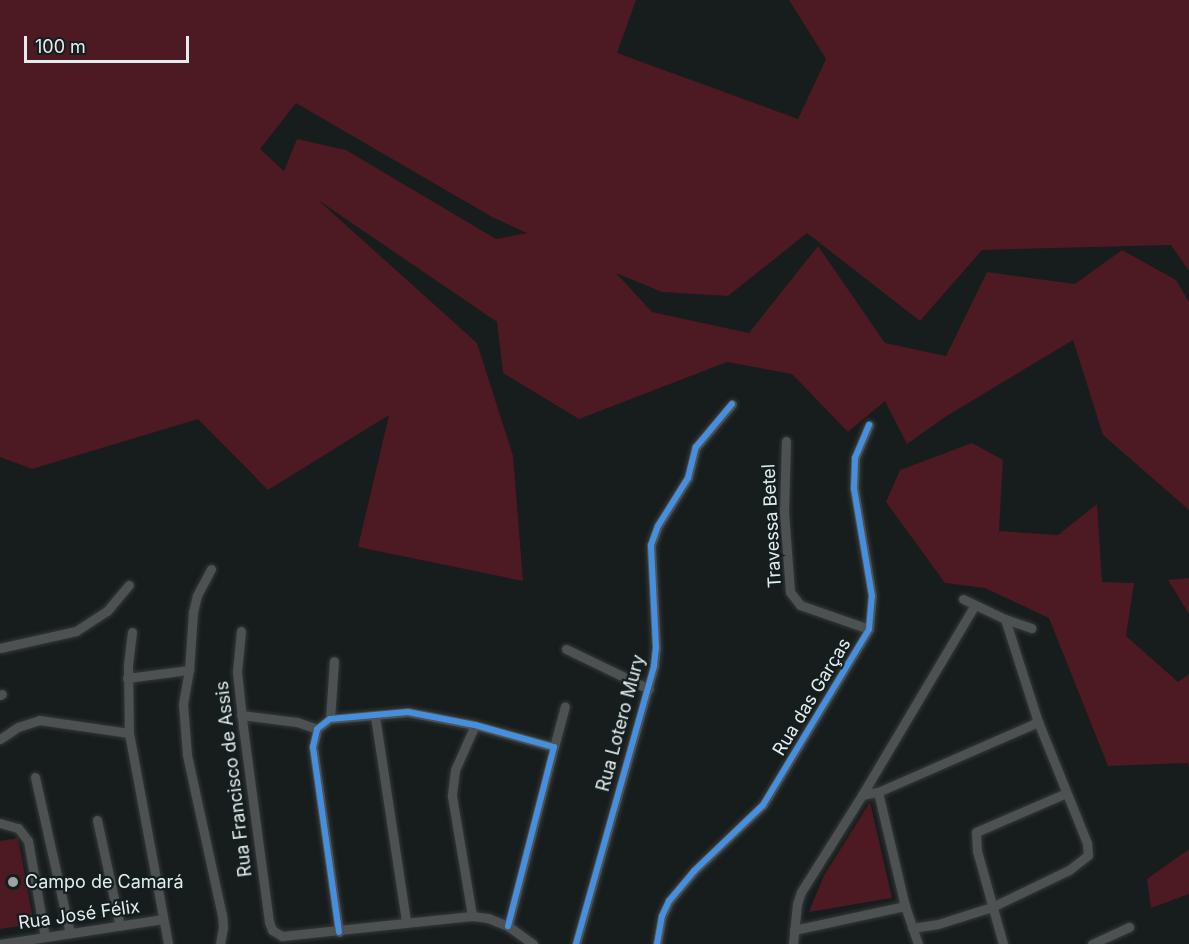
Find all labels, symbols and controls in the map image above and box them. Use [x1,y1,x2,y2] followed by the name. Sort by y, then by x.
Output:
[27,24,192,62] scale bar
[35,36,86,57] text: 100 m
[758,463,786,589] street label: Travessa Betel
[768,634,856,760] street label: Rua das Garças
[592,652,650,794] street label: Rua Lotero Mury
[211,680,257,878] street label: Rua Francisco de Assis
[25,871,183,893] place label: Campo de Camará
[6,875,20,889] marker: Campo de Camará
[17,896,141,934] street label: Rua José Félix

